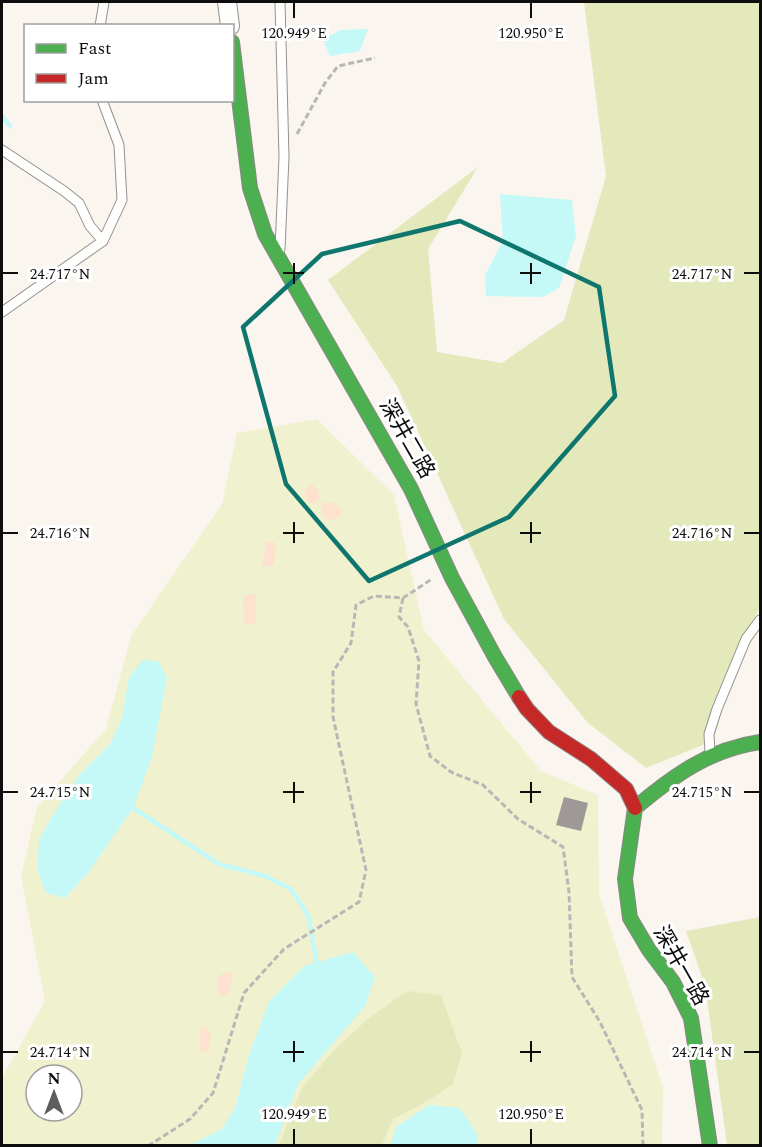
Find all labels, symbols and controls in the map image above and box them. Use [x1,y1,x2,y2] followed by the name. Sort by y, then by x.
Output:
[261,22,327,45] text: 120.949°E
[498,22,564,45] text: 120.950°E
[24,24,234,102] legend
[78,35,111,62] text: Fast
[78,65,109,92] text: Jam
[30,263,90,286] text: 24.717°N
[672,263,732,286] text: 24.717°N
[370,392,443,485] street label: 深井二路
[30,522,90,545] text: 24.716°N
[672,522,732,545] text: 24.716°N
[30,781,90,804] text: 24.715°N
[672,781,732,804] text: 24.715°N
[644,919,717,1012] street label: 深井一路
[30,1041,90,1064] text: 24.714°N
[672,1041,732,1064] text: 24.714°N
[24,1063,84,1123] north arrow
[47,1067,61,1091] text: N
[261,1103,327,1126] text: 120.949°E
[498,1103,564,1126] text: 120.950°E

